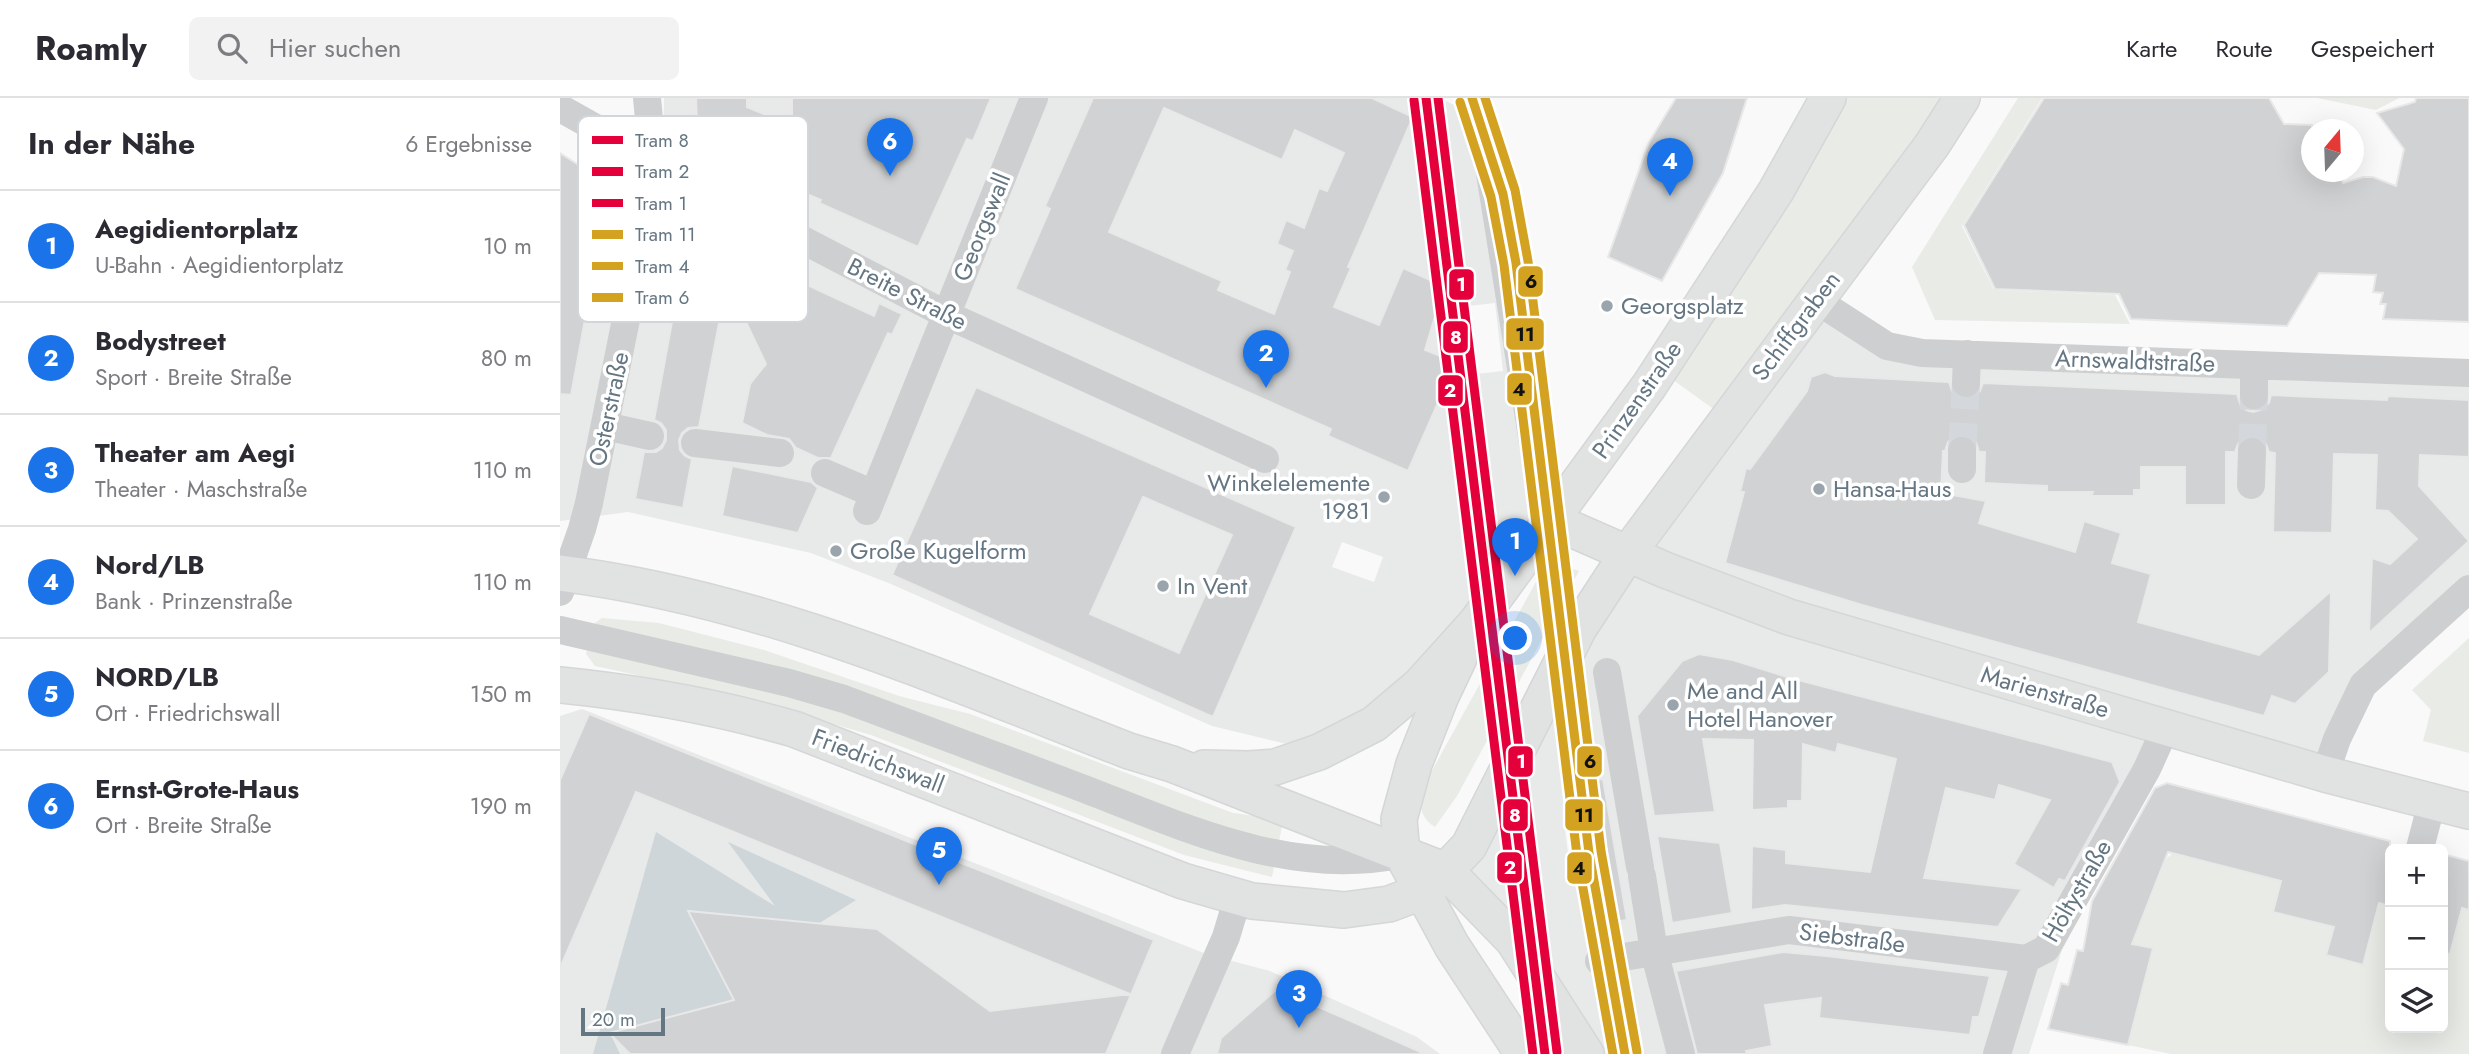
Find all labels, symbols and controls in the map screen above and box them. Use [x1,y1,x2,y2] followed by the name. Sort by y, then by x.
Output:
[189,17,679,80] search box
[35,25,147,72] text: Roamly
[213,29,251,67] icon: search
[269,29,402,67] text: Hier suchen
[2126,31,2177,66] text: Karte
[2215,31,2273,66] text: Route
[2311,31,2434,66] text: Gespeichert
[578,116,808,322] legend
[867,118,913,176] pin: 6
[2301,119,2364,182] north arrow
[28,122,195,165] text: In der Nähe
[405,127,532,161] text: 6 Ergebnisse
[635,127,689,154] text: Tram 8
[1647,138,1693,196] pin: 4
[635,158,689,185] text: Tram 2
[944,167,1019,286] street label: Georgswall
[635,190,687,217] text: Tram 1
[95,210,298,248] text: Aegidientorplatz
[635,221,696,248] text: Tram 11
[45,229,57,263] text: 1
[483,229,532,263] text: 10 m
[95,248,344,282] text: U-Bahn · Aegidientorplatz
[841,248,973,339] street label: Breite Straße
[635,253,690,280] text: Tram 4
[1743,264,1848,388] street label: Schiffgraben
[1517,265,1544,298] line badge: 6
[1448,268,1475,301] line badge: 1
[1525,268,1537,295] text: 6
[1456,271,1466,298] text: 1
[635,284,689,311] text: Tram 6
[1621,288,1744,323] place label: Georgsplatz
[1599,298,1615,314] marker: Georgsplatz
[1505,317,1545,351] line badge: 11
[1442,320,1469,354] line badge: 8
[1515,321,1535,348] text: 11
[95,322,226,360] text: Bodystreet
[1450,324,1462,351] text: 8
[1243,330,1289,388] pin: 2
[1583,334,1690,466] street label: Prinzenstraße
[2054,340,2216,381] street label: Arnswaldtstraße
[43,341,59,375] text: 2
[481,341,532,375] text: 80 m
[579,348,638,469] street label: Osterstraße
[95,360,292,394] text: Sport · Breite Straße
[1506,372,1533,406] line badge: 4
[1437,374,1464,407] line badge: 2
[1512,376,1526,403] text: 4
[1444,377,1456,404] text: 2
[95,434,295,472] text: Theater am Aegi
[44,453,58,487] text: 3
[473,453,532,487] text: 110 m
[1207,465,1370,528] place label: Winkelelemente 1981
[1833,471,1952,506] place label: Hansa-Haus
[95,472,307,506] text: Theater · Maschstraße
[1811,481,1827,497] marker: Hansa-Haus
[1376,489,1392,505] marker: Winkelelemente 1981
[1492,518,1538,576] pin: 1
[850,533,1027,568] place label: Große Kugelform
[828,543,844,559] marker: Große Kugelform
[95,546,205,584] text: Nord/LB
[43,565,59,599] text: 4
[473,565,532,599] text: 110 m
[1177,568,1248,603] place label: In Vent
[1155,578,1171,594] marker: In Vent
[95,584,293,618] text: Bank · Prinzenstraße
[1498,621,1532,655] your location
[1977,657,2113,726] street label: Marienstraße
[95,658,219,696] text: NORD/LB
[1687,673,1834,736] place label: Me and All Hotel Hanover
[44,677,58,711] text: 5
[470,677,532,711] text: 150 m
[95,696,281,730] text: Ort · Friedrichswall
[1665,697,1681,713] marker: Me and All Hotel Hanover
[807,719,949,802] street label: Friedrichswall
[1507,745,1534,778] line badge: 1
[1576,745,1603,778] line badge: 6
[1516,748,1526,775] text: 1
[1584,748,1596,775] text: 6
[95,770,299,808] text: Ernst-Grote-Haus
[43,789,59,823] text: 6
[470,789,532,823] text: 190 m
[1502,798,1529,832] line badge: 8
[1564,798,1604,832] line badge: 11
[1509,802,1521,829] text: 8
[1574,802,1594,829] text: 11
[95,808,272,842] text: Ort · Breite Straße
[916,827,962,885] pin: 5
[2033,833,2120,949] street label: Höltystraße
[2385,844,2448,1033] map controls
[2385,844,2448,907] button: +
[1496,851,1523,884] line badge: 2
[1566,851,1593,885] line badge: 4
[1504,854,1516,881] text: 2
[1572,855,1586,882] text: 4
[2385,907,2448,970] button: −
[1797,914,1907,961] street label: Siebstraße
[1276,970,1322,1028] pin: 3
[2385,970,2448,1033] button: layers
[581,1005,665,1037] scale bar
[592,1006,635,1033] text: 20 m

